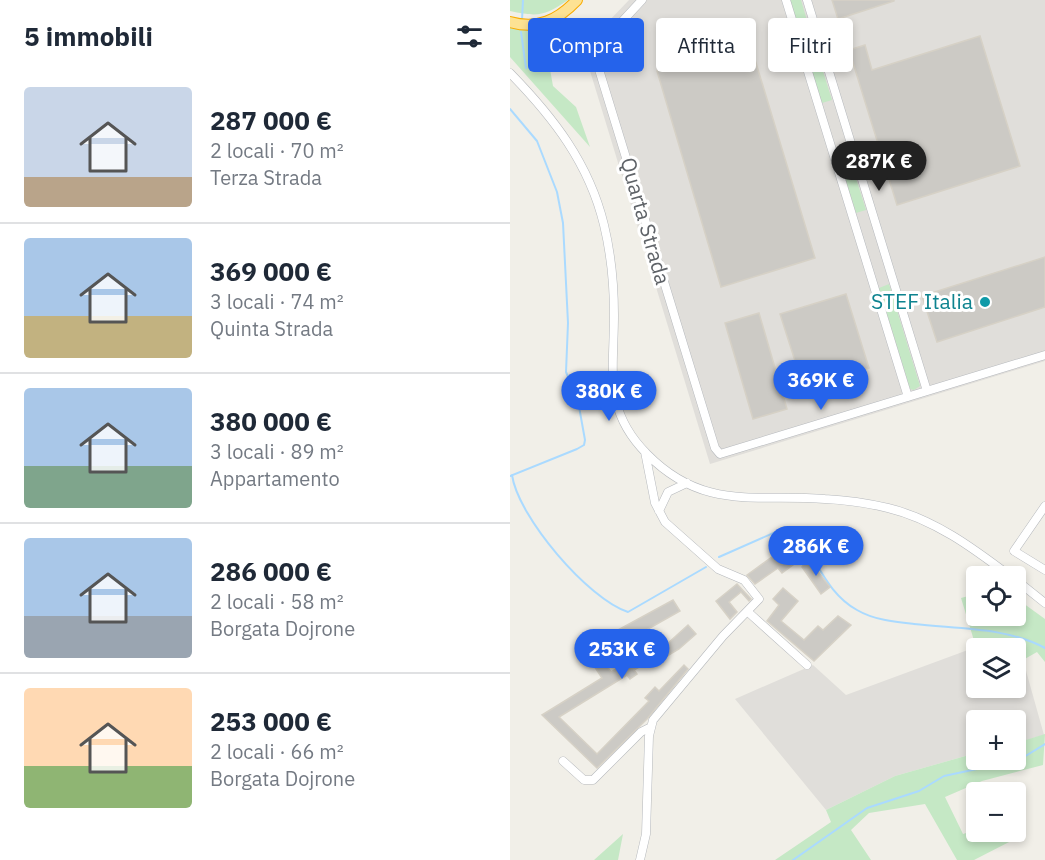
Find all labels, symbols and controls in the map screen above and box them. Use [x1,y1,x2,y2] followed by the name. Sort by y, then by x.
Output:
[528,18,644,72] chip: Compra
[656,18,756,72] chip: Affitta
[768,18,853,72] chip: Filtri
[24,19,153,53] text: 5 immobili
[453,20,486,53] icon: filters
[210,103,332,137] text: 287 000 €
[72,111,144,183] icon: home
[210,137,344,164] text: 2 locali · 70 m²
[830,141,928,192] pin: 287K €
[845,147,913,174] text: 287K €
[614,154,677,288] street label: Quarta Strada
[210,164,322,191] text: Terza Strada
[210,254,332,288] text: 369 000 €
[72,262,144,334] icon: home
[871,287,973,315] place label: STEF Italia
[210,288,344,315] text: 3 locali · 74 m²
[978,295,992,309] marker: STEF Italia
[210,315,333,342] text: Quinta Strada
[772,360,870,411] pin: 369K €
[787,366,855,393] text: 369K €
[560,371,658,422] pin: 380K €
[575,377,643,404] text: 380K €
[210,404,332,438] text: 380 000 €
[72,412,144,484] icon: home
[210,438,344,465] text: 3 locali · 89 m²
[210,465,340,492] text: Appartamento
[767,526,865,577] pin: 286K €
[782,532,850,559] text: 286K €
[210,554,332,588] text: 286 000 €
[72,562,144,634] icon: home
[966,566,1026,842] map controls
[966,566,1026,626] button: locate
[210,588,344,615] text: 2 locali · 58 m²
[210,615,355,642] text: Borgata Dojrone
[573,629,671,680] pin: 253K €
[588,635,656,662] text: 253K €
[966,638,1026,698] button: layers
[210,704,332,738] text: 253 000 €
[966,710,1026,770] button: +
[72,712,144,784] icon: home
[210,738,344,765] text: 2 locali · 66 m²
[210,765,355,792] text: Borgata Dojrone
[966,782,1026,842] button: −

